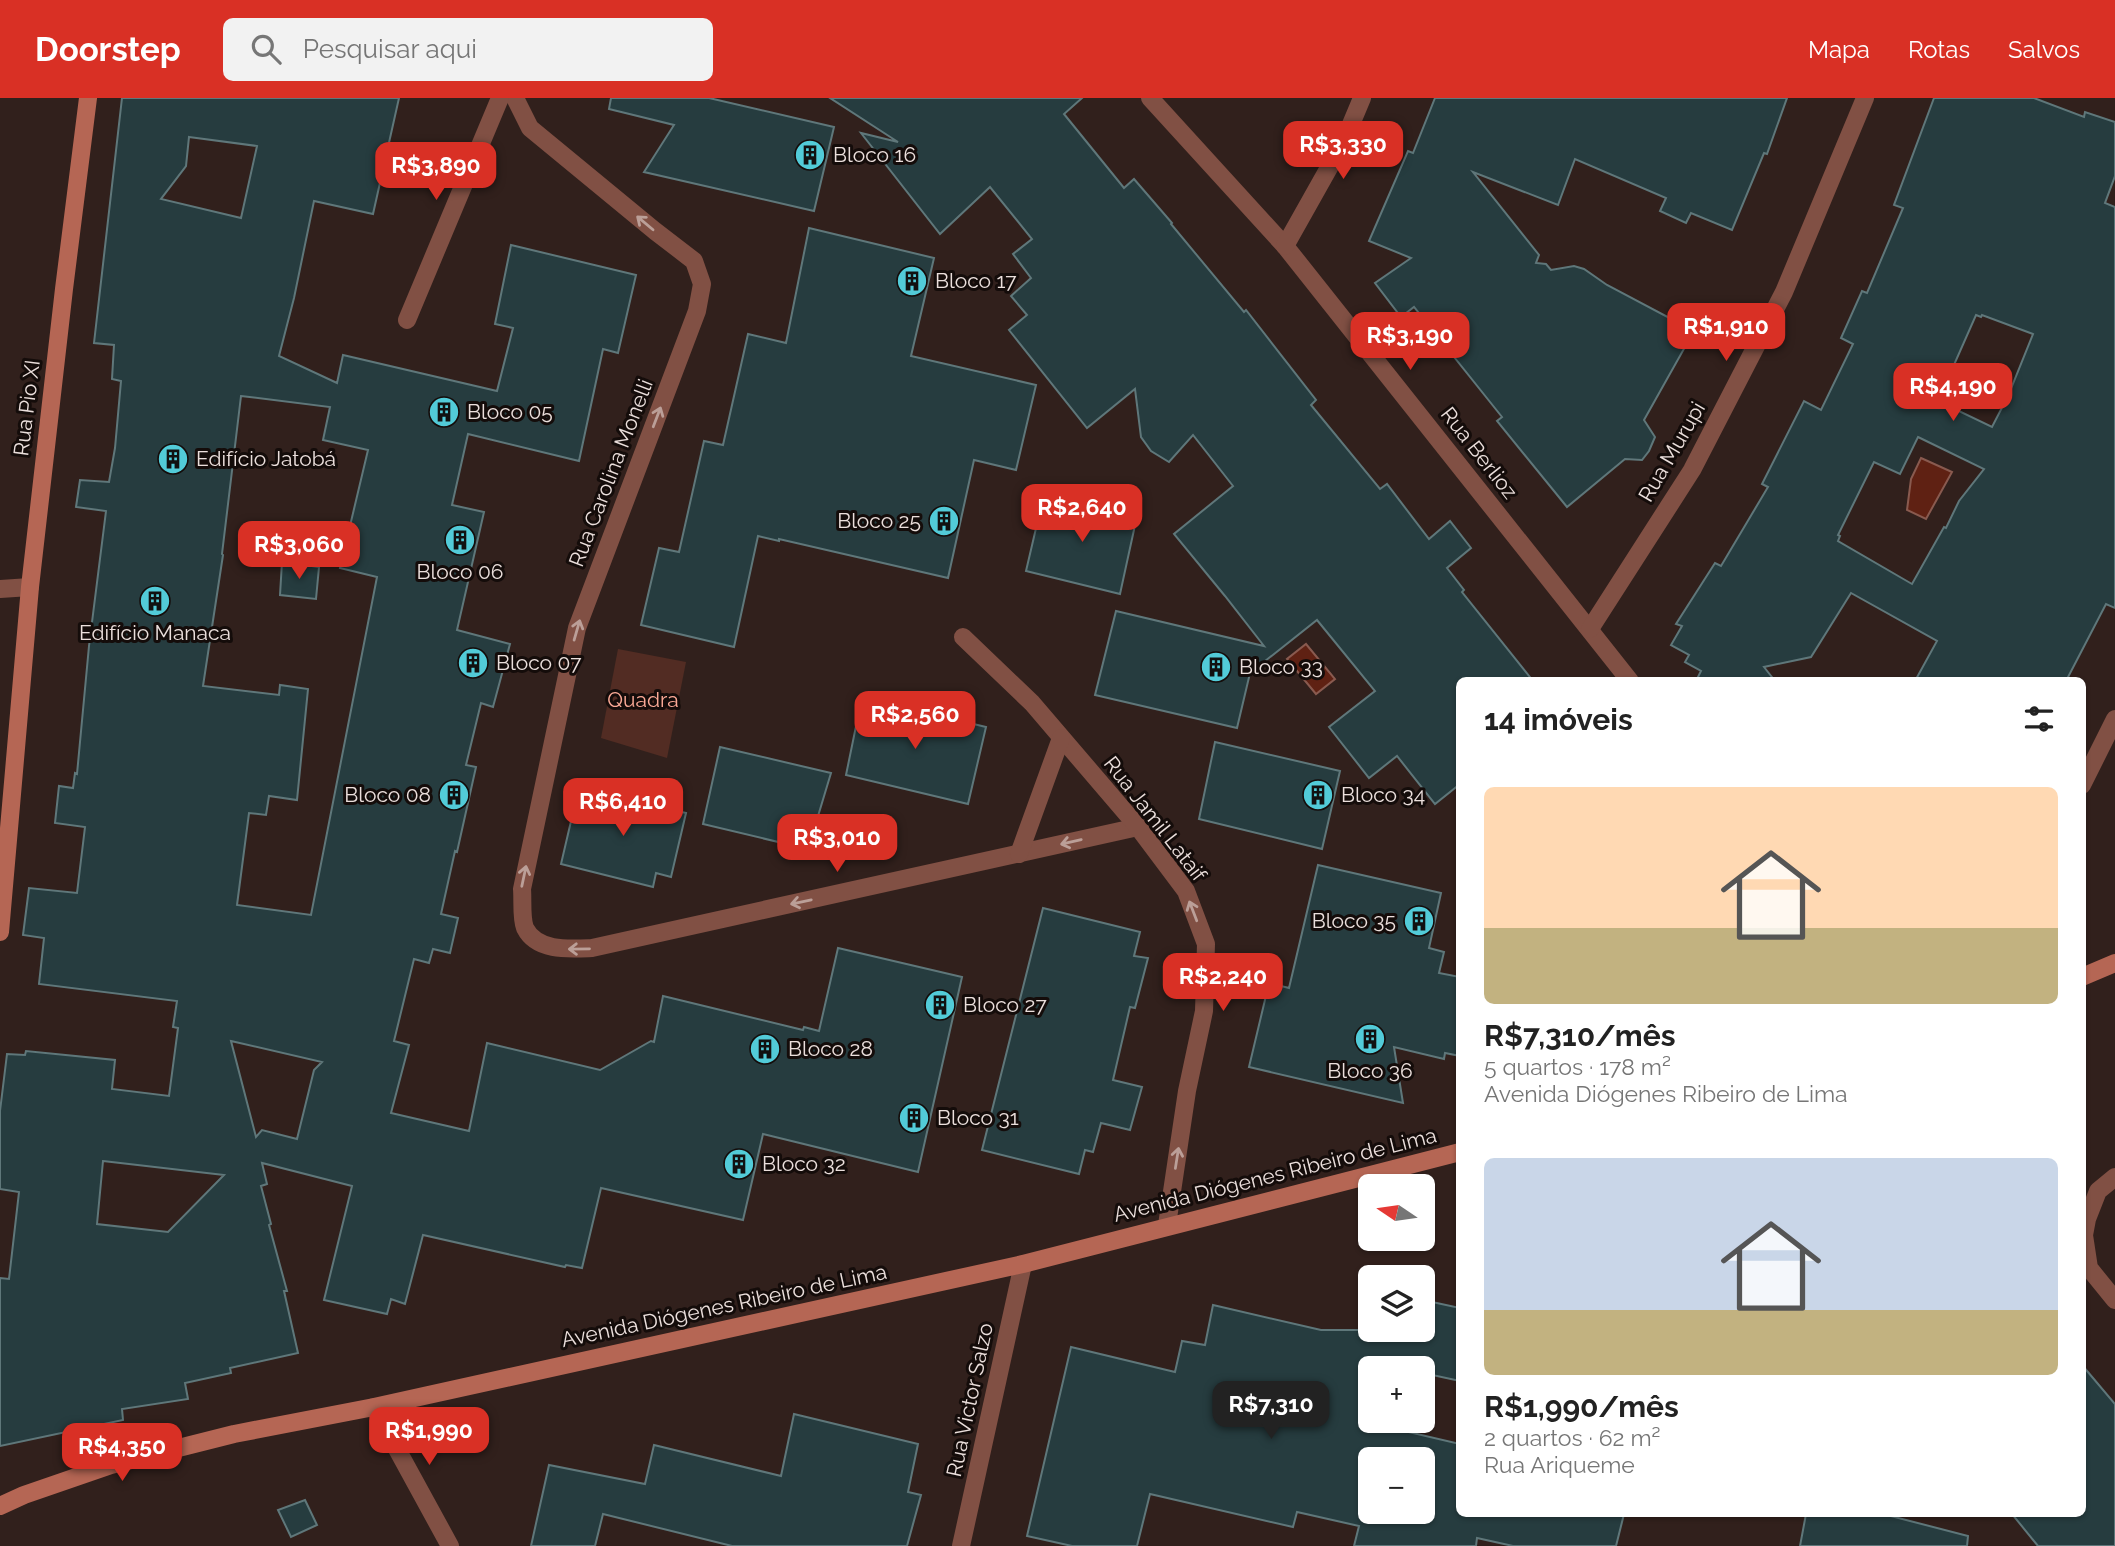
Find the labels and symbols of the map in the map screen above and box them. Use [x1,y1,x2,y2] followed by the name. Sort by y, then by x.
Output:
[1278,122,1408,181] pin: R$3,330
[793,138,827,172] building icon: Bloco 16
[371,142,501,202] pin: R$3,890
[833,142,916,167] place label: Bloco 16
[636,215,654,231] one-way arrow
[895,264,929,298] building icon: Bloco 17
[935,268,1017,293] place label: Bloco 17
[1661,303,1791,363] pin: R$1,910
[1345,313,1475,372] pin: R$3,190
[8,358,45,457] street label: Rua Pio XI
[1888,364,2018,423] pin: R$4,190
[563,376,658,570] street label: Rua Carolina Monelli
[427,395,461,429] building icon: Bloco 05
[1633,397,1710,506] street label: Rua Murupi
[467,399,553,424] place label: Bloco 05
[1436,402,1523,503] street label: Rua Berlioz
[652,406,664,428] one-way arrow
[156,442,190,476] building icon: Edifício Jatobá
[196,446,336,471] place label: Edifício Jatobá
[1017,484,1147,544] pin: R$2,640
[927,504,961,538] building icon: Bloco 25
[837,508,921,533] place label: Bloco 25
[234,522,364,581] pin: R$3,060
[443,523,477,557] building icon: Bloco 06
[417,559,503,584] place label: Bloco 06
[138,584,172,618] building icon: Edifício Manaca
[572,619,585,641] one-way arrow
[79,620,231,645] place label: Edifício Manaca
[456,646,490,680] building icon: Bloco 07
[496,650,582,675] place label: Bloco 07
[1199,650,1233,684] building icon: Bloco 33
[1239,654,1323,679] place label: Bloco 33
[607,687,679,712] park label: Quadra
[850,692,980,751] pin: R$2,560
[1099,751,1213,887] street label: Rua Jamil Lataif
[437,778,471,812] building icon: Bloco 08
[558,778,688,838] pin: R$6,410
[1301,778,1335,812] building icon: Bloco 34
[344,782,431,807] place label: Bloco 08
[1341,782,1425,807] place label: Bloco 34
[772,814,902,874] pin: R$3,010
[1060,836,1083,849] one-way arrow
[518,865,532,888] one-way arrow
[790,896,813,910] one-way arrow
[1186,900,1199,922] one-way arrow
[1402,904,1436,938] building icon: Bloco 35
[1312,908,1396,933] place label: Bloco 35
[568,942,591,955] one-way arrow
[1158,954,1288,1013] pin: R$2,240
[923,988,957,1022] building icon: Bloco 27
[963,992,1047,1017] place label: Bloco 27
[1353,1022,1387,1056] building icon: Bloco 36
[748,1032,782,1066] building icon: Bloco 28
[788,1036,873,1061] place label: Bloco 28
[1327,1058,1413,1083] place label: Bloco 36
[897,1101,931,1135] building icon: Bloco 31
[937,1105,1019,1130] place label: Bloco 31
[1111,1122,1439,1227] street label: Avenida Diógenes Ribeiro de Lima
[722,1147,756,1181] building icon: Bloco 32
[1171,1147,1184,1170] one-way arrow
[762,1151,846,1176] place label: Bloco 32
[1358,1174,1435,1251] north arrow
[559,1259,889,1352] street label: Avenida Diógenes Ribeiro de Lima
[941,1321,998,1479] street label: Rua Victor Salzo
[1206,1382,1336,1441] pin: R$7,310
[364,1408,494,1467] pin: R$1,990
[57,1424,187,1483] pin: R$4,350

